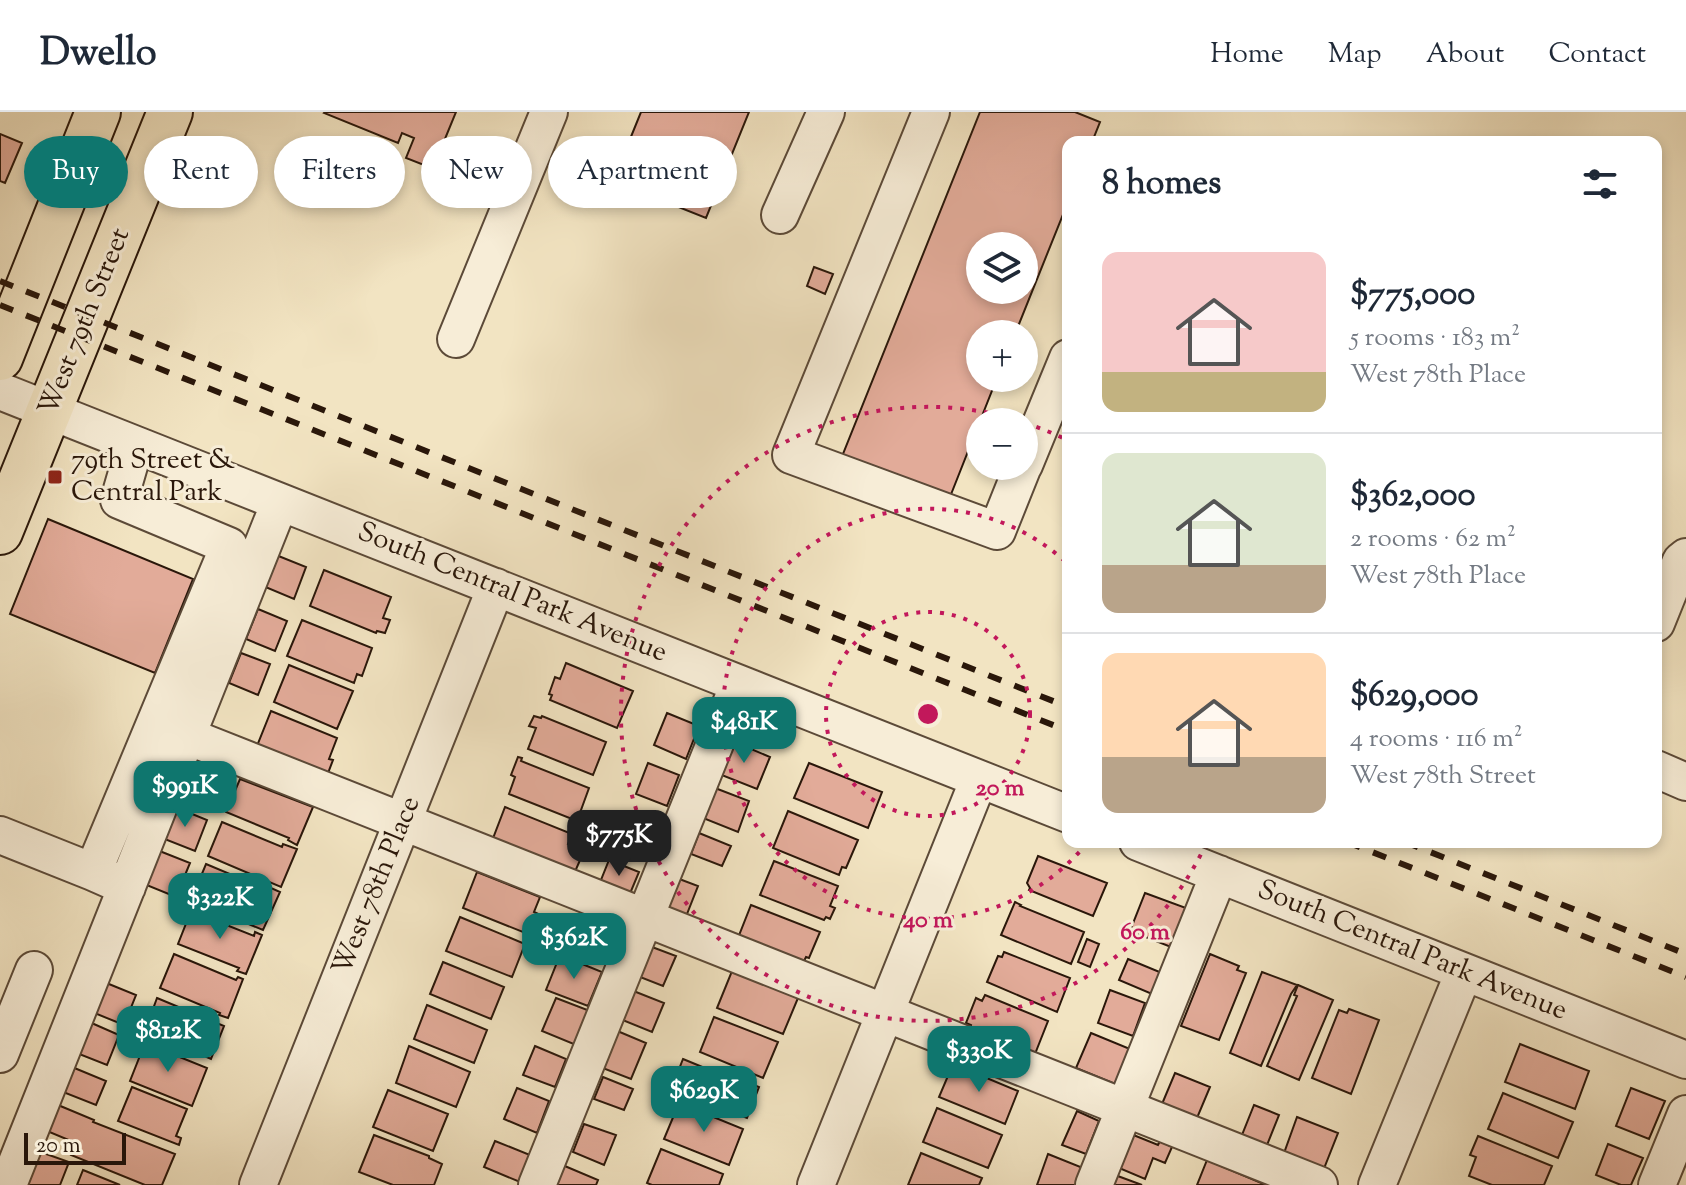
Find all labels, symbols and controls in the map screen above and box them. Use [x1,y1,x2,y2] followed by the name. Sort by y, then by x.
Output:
[40,28,157,82] text: Dwello
[1210,35,1284,75] text: Home
[1328,35,1382,75] text: Map
[1426,35,1504,75] text: About
[1548,35,1646,75] text: Contact
[24,136,128,208] chip: Buy
[144,136,258,208] chip: Rent
[274,136,405,208] chip: Filters
[421,136,532,208] chip: New
[548,136,737,208] chip: Apartment
[1102,160,1221,209] text: 8 homes
[1578,162,1622,206] icon: filters
[29,222,141,422] street label: West 79th Street
[966,232,1038,480] map controls
[966,232,1038,304] button: layers
[1350,271,1475,320] text: $775,000
[1166,284,1262,380] icon: home
[966,320,1038,392] button: +
[1350,320,1520,357] text: 5 rooms · 183 m²
[1350,357,1526,394] text: West 78th Place
[966,408,1038,480] button: −
[71,441,235,513] place label: 79th Street & Central Park
[46,468,64,486] marker: 79th Street & Central Park
[1350,472,1476,521] text: $362,000
[1166,485,1262,581] icon: home
[351,512,673,674] street label: South Central Park Avenue
[1350,521,1516,558] text: 2 rooms · 62 m²
[1350,558,1526,595] text: West 78th Place
[1350,672,1479,721] text: $629,000
[1166,685,1262,781] icon: home
[688,697,800,765] pin: $481K
[914,700,942,728] centre of rings
[710,704,778,741] text: $481K
[1350,721,1523,758] text: 4 rooms · 116 m²
[1350,758,1536,795] text: West 78th Street
[129,761,241,829] pin: $991K
[152,768,218,805] text: $991K
[976,772,1025,806] text: 20 m
[323,791,431,981] street label: West 78th Place
[563,810,675,878] pin: $775K
[585,817,653,854] text: $775K
[1251,870,1573,1032] street label: South Central Park Avenue
[164,873,276,941] pin: $322K
[186,880,254,917] text: $322K
[902,904,953,938] text: 40 m
[518,913,630,981] pin: $362K
[1120,916,1170,950] text: 60 m
[540,920,608,957] text: $362K
[112,1006,224,1074] pin: $812K
[135,1013,201,1050] text: $812K
[923,1026,1035,1094] pin: $330K
[945,1033,1013,1070] text: $330K
[648,1066,760,1134] pin: $629K
[669,1073,739,1110] text: $629K
[24,1129,126,1165] scale bar
[36,1131,81,1163] text: 20 m

